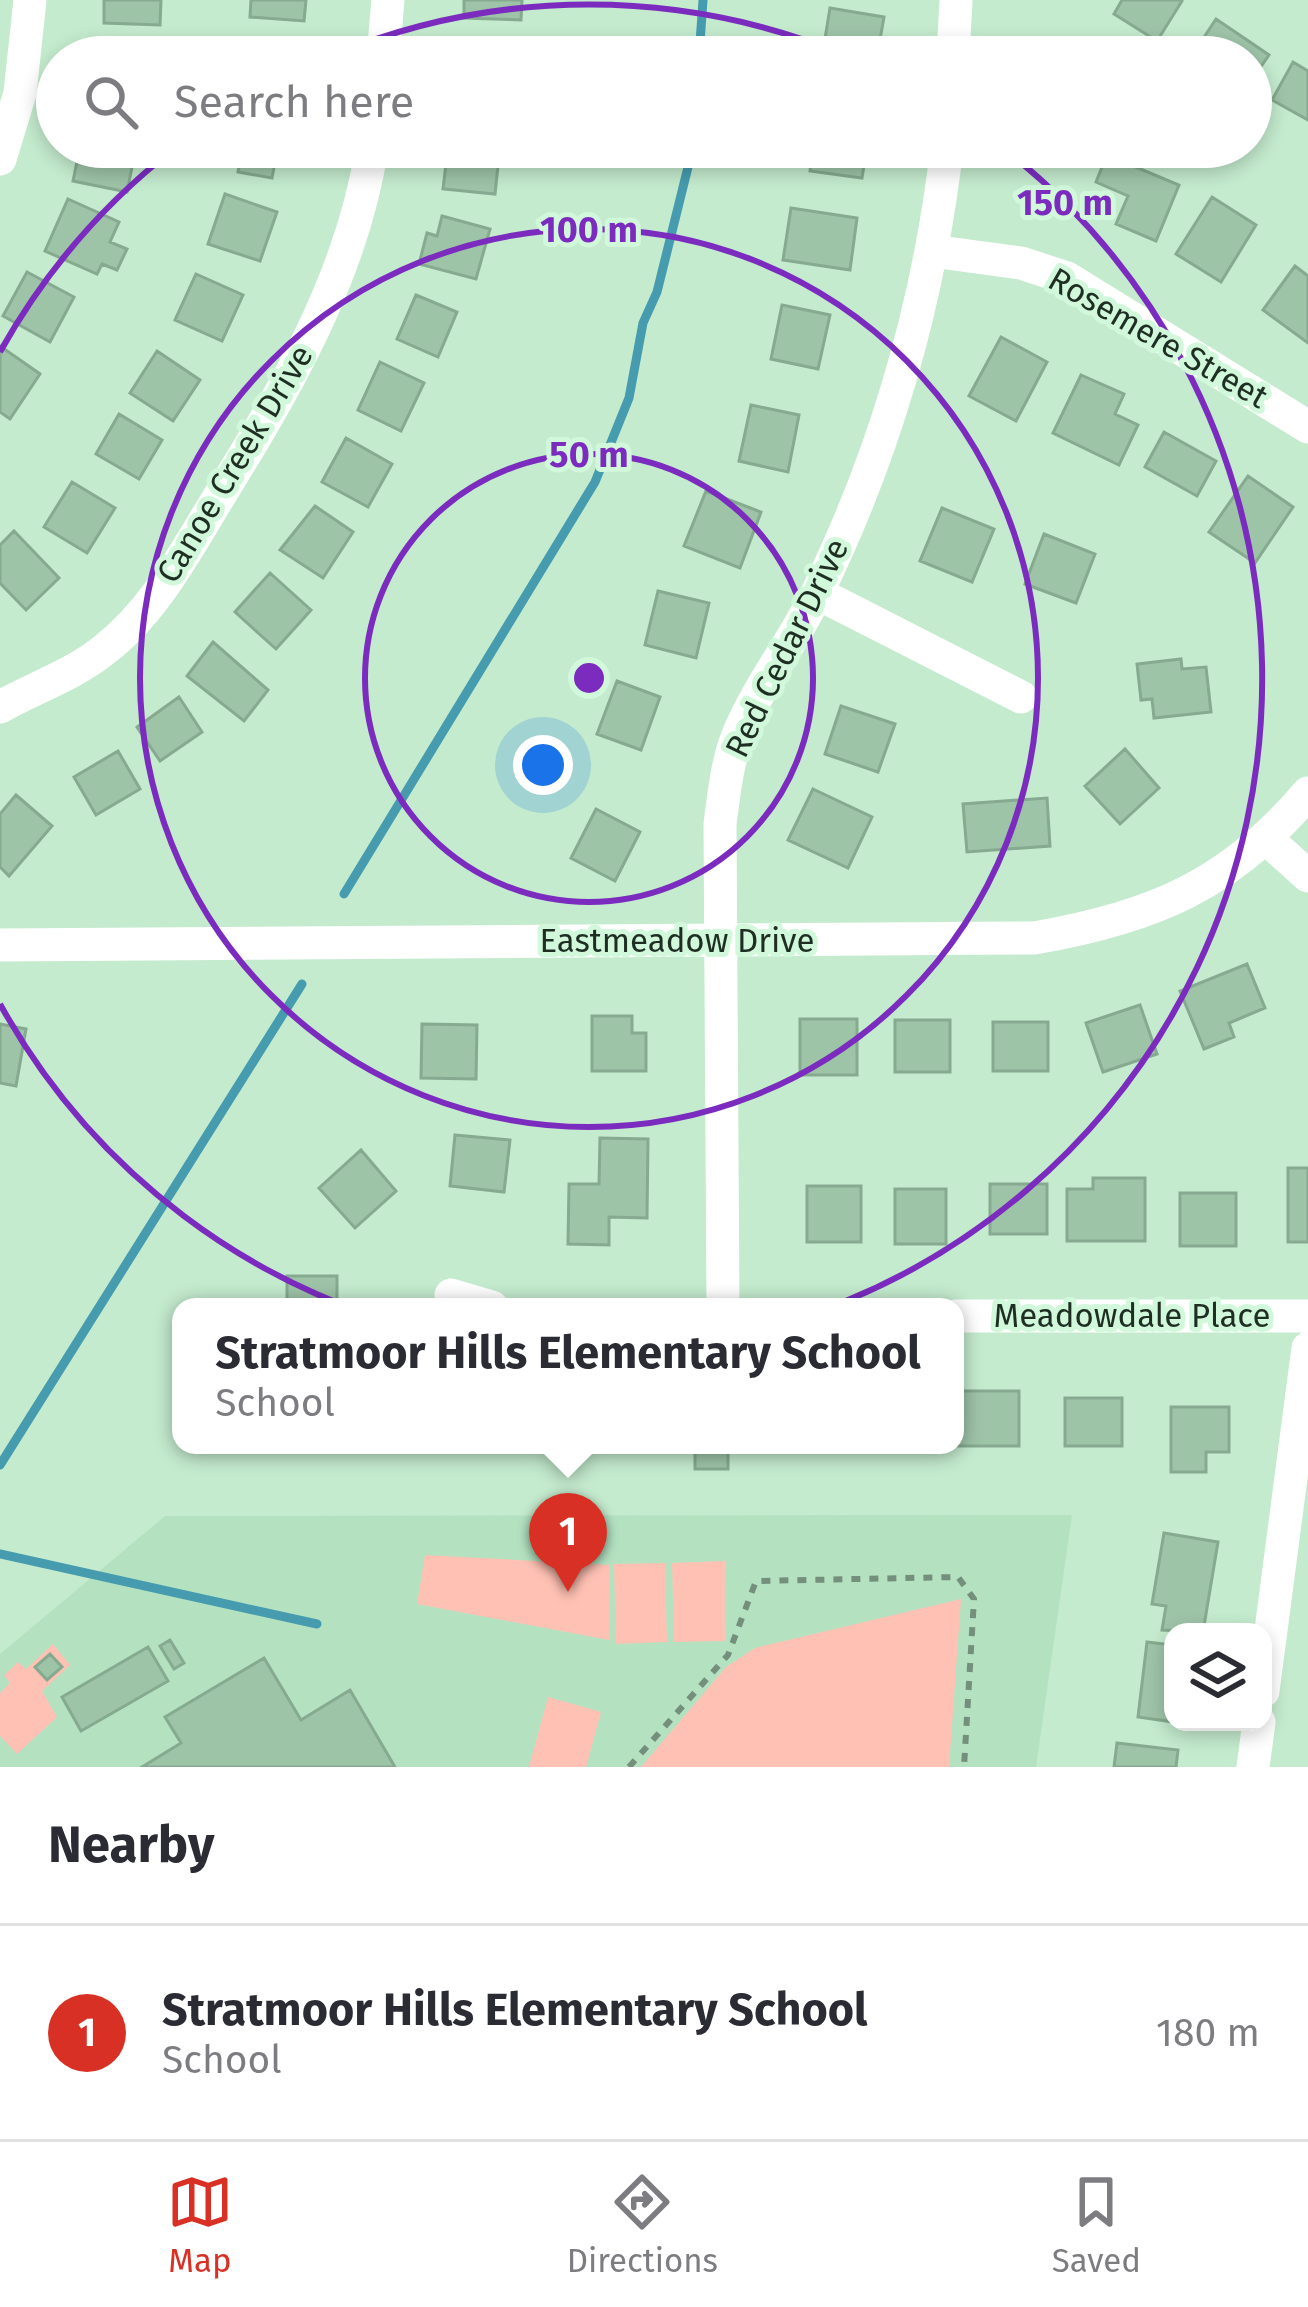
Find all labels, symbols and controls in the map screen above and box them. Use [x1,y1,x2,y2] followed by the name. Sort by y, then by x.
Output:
[36,36,1272,168] search box
[78,69,144,135] icon: search
[174,75,414,129] text: Search here
[1017,181,1113,225] text: 150 m
[540,208,638,252] text: 100 m
[1041,259,1275,417] street label: Rosemere Street
[148,338,322,590] street label: Canoe Creek Drive
[549,433,629,477] text: 50 m
[717,532,857,764] street label: Red Cedar Drive
[568,657,610,699] centre of rings
[513,735,573,795] your location
[540,921,814,961] street label: Eastmeadow Drive
[994,1296,1270,1336] street label: Meadowdale Place
[172,1298,964,1454] popup
[215,1326,921,1380] text: Stratmoor Hills Elementary School
[215,1380,335,1426] text: School
[529,1493,607,1592] pin: 1
[1164,1623,1272,1731] map controls
[1164,1623,1272,1731] button: layers
[48,1814,214,1876] text: Nearby
[162,1983,867,2037] text: Stratmoor Hills Elementary School
[78,2010,96,2056] text: 1
[1156,2010,1260,2056] text: 180 m
[162,2037,282,2083] text: School
[167,2169,233,2281] tab: Map
[567,2169,718,2281] tab: Directions
[1052,2169,1141,2281] tab: Saved

